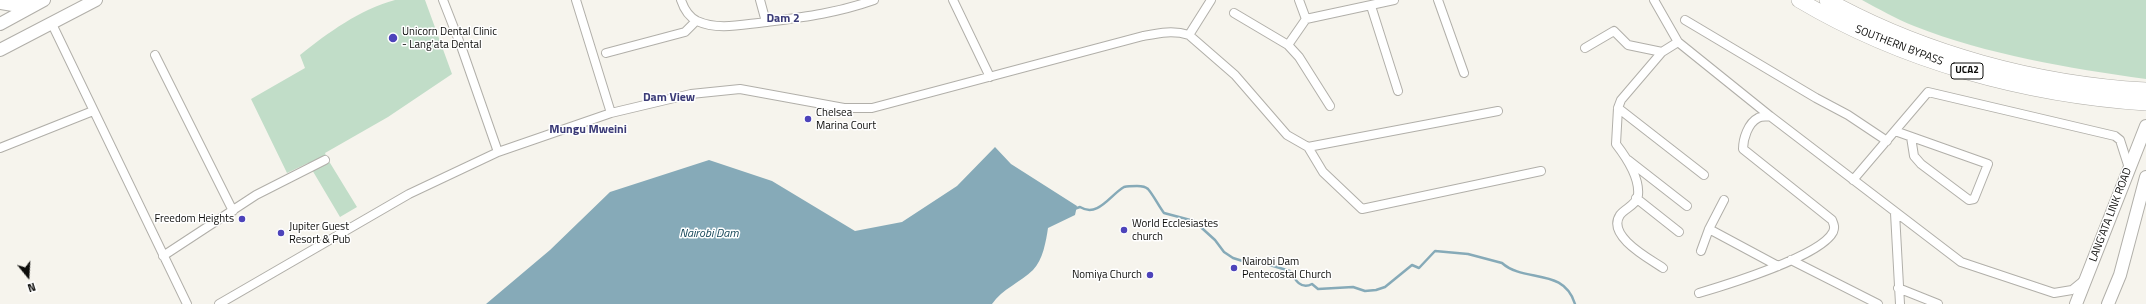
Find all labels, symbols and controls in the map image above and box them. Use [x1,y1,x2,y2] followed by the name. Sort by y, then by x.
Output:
[766,12,800,26] district label: Dam 2
[1853,23,1945,69] street label: SOUTHERN BYPASS
[402,25,497,51] place label: Unicorn Dental Clinic - Lang'ata Dental
[387,32,399,44] marker: Unicorn Dental Clinic - Lang'ata Dental
[1951,63,1983,79] road number: UCA2
[643,91,695,105] district label: Dam View
[816,106,876,132] place label: Chelsea Marina Court
[803,114,813,124] marker: Chelsea Marina Court
[549,123,627,137] district label: Mungu Mweini
[2087,166,2135,264] street label: LANG'ATA LINK ROAD
[155,212,234,226] place label: Freedom Heights
[237,214,247,224] marker: Freedom Heights
[1132,217,1218,243] place label: World Ecclesiastes church
[289,220,350,246] place label: Jupiter Guest Resort & Pub
[1119,225,1129,235] marker: World Ecclesiastes church
[679,227,739,241] water label: Nairobi Dam
[276,228,286,238] marker: Jupiter Guest Resort & Pub
[1242,255,1331,281] place label: Nairobi Dam Pentecostal Church
[8,256,48,296] north arrow
[1229,263,1239,273] marker: Nairobi Dam Pentecostal Church
[1072,268,1142,282] place label: Nomiya Church
[1145,270,1155,280] marker: Nomiya Church
[26,279,38,296] text: N

